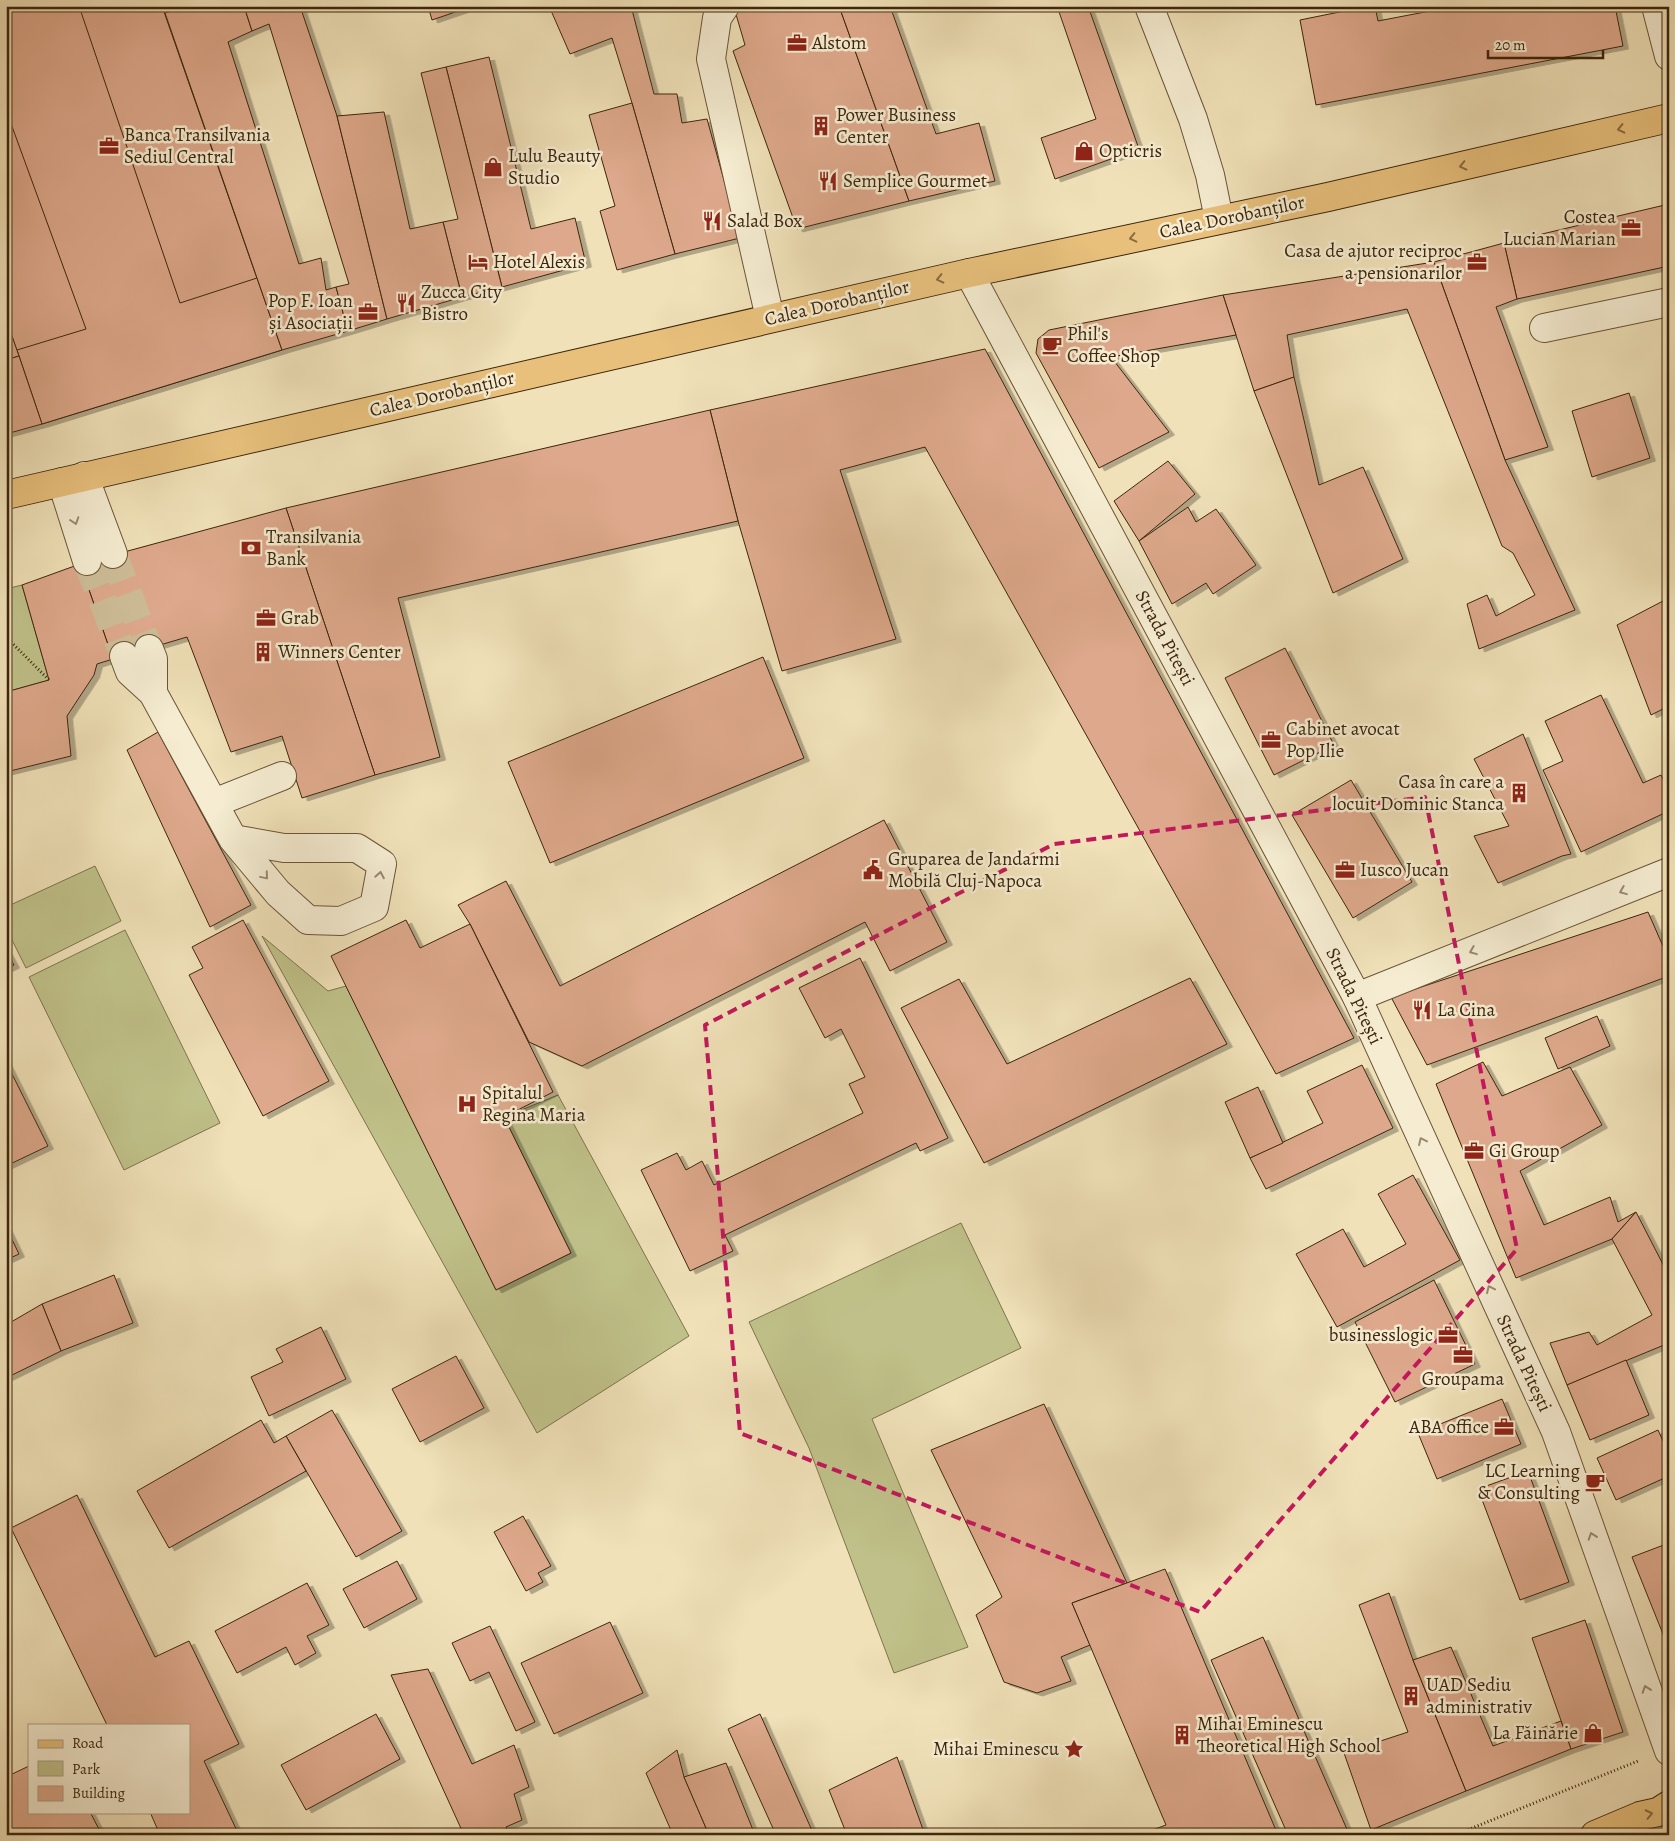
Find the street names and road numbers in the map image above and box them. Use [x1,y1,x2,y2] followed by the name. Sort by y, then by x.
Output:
[1157,189,1307,245] street label: Calea Dorobanților
[762,274,912,332] street label: Calea Dorobanților
[367,365,517,423] street label: Calea Dorobanților
[1129,586,1201,690] street label: Strada Pitești
[1319,943,1389,1049] street label: Strada Pitești
[1490,1310,1558,1416] street label: Strada Pitești

